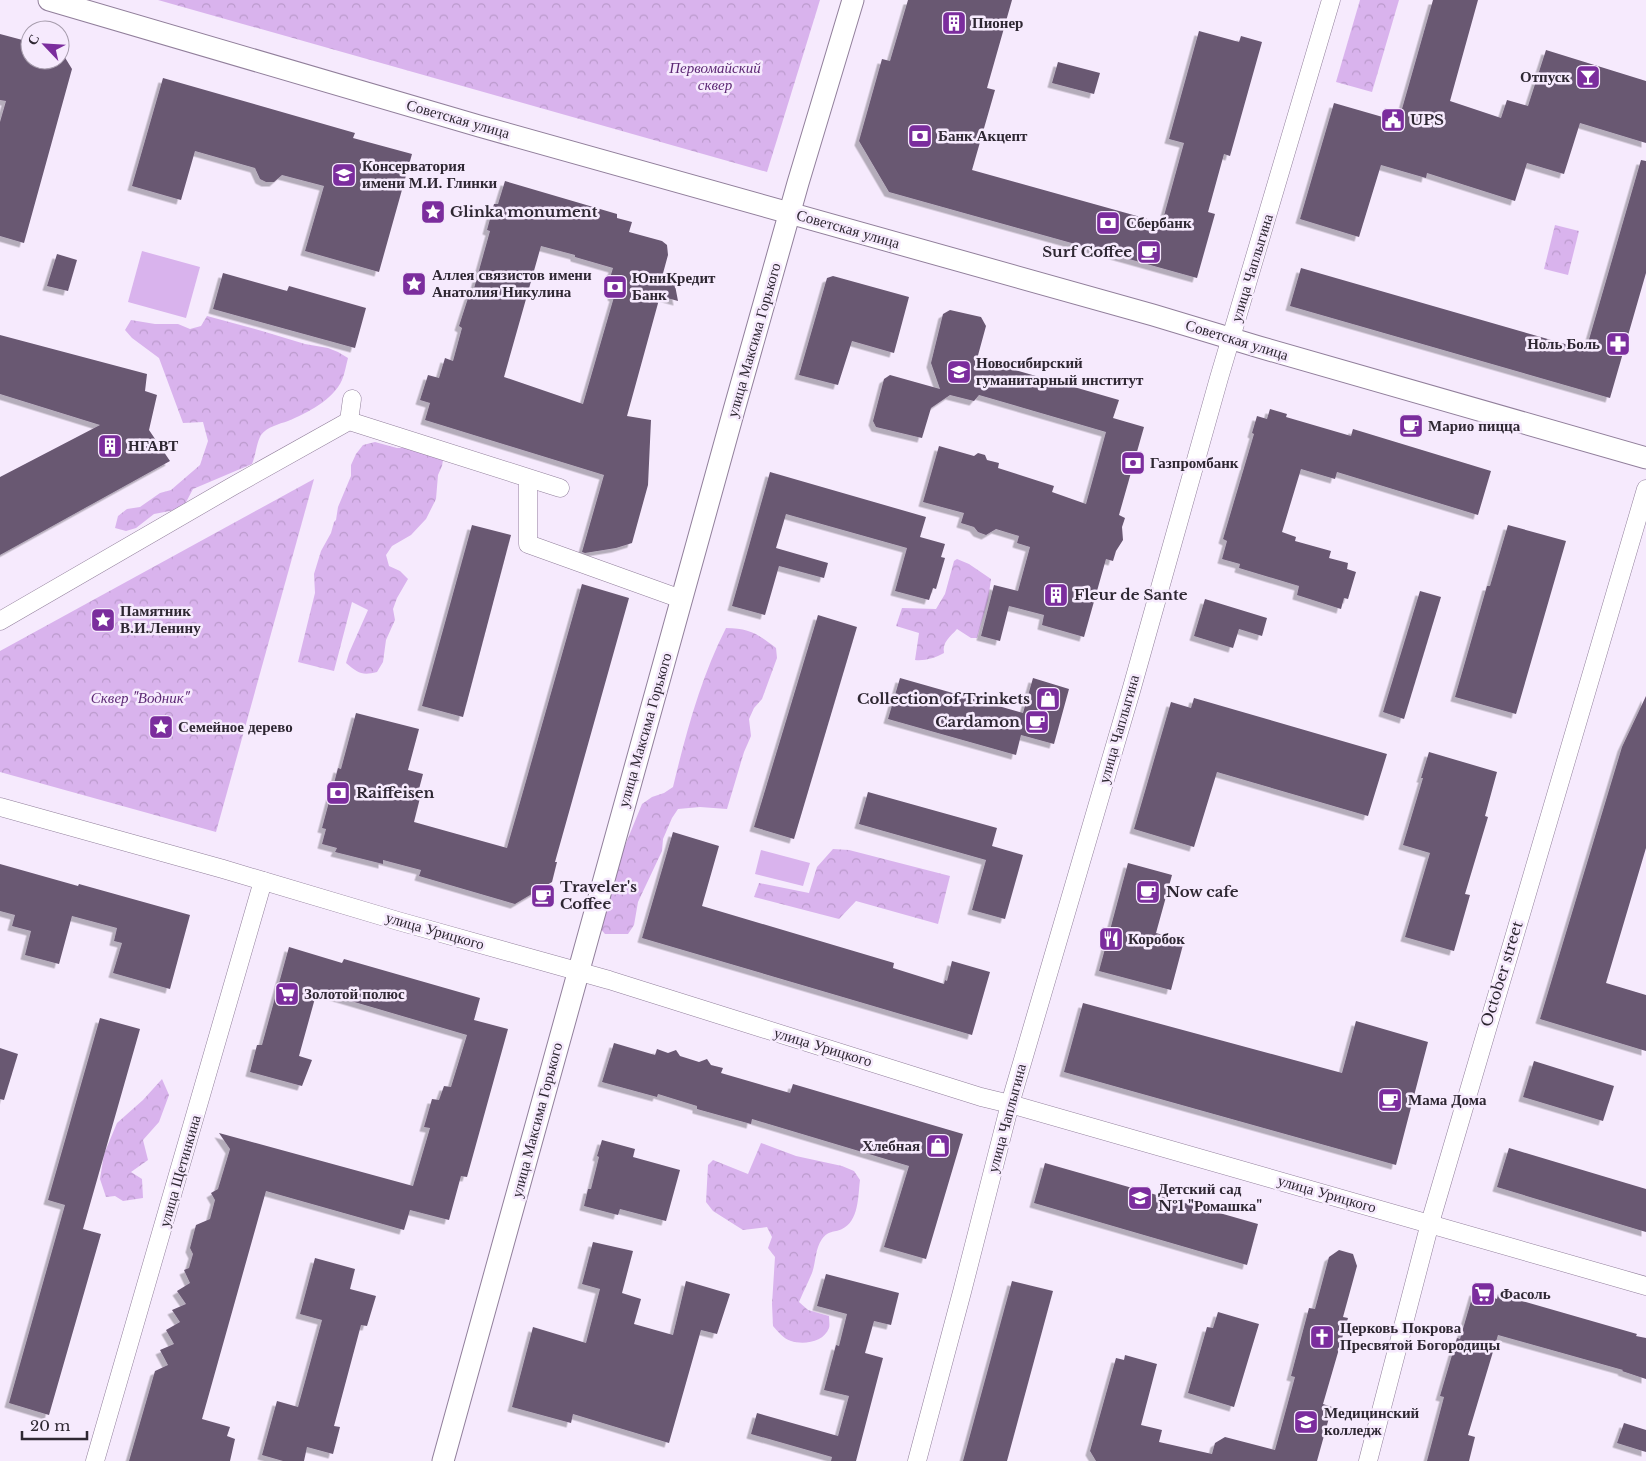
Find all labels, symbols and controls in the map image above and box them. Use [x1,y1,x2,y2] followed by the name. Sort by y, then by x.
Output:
[941,10,967,36] building icon: Пионер
[972,13,1023,32] place label: Пионер
[20,20,70,70] north arrow
[23,31,44,48] text: С
[668,58,761,94] park label: Первомайский сквер
[1575,64,1601,90] bar icon: Отпуск
[1520,67,1570,86] place label: Отпуск
[404,95,512,142] street label: Советская улица
[1380,107,1406,133] public building icon: UPS
[1410,110,1444,129] place label: UPS
[907,123,933,149] bank icon: Банк Акцепт
[938,126,1028,145] place label: Банк Акцепт
[362,156,498,192] place label: Консерватория имени М.И. Глинки
[331,162,357,188] school or university icon: Консерватория имени М.И. Глинки
[420,199,446,225] place icon: Glinka monument
[450,202,598,221] place label: Glinka monument
[794,205,902,252] street label: Советская улица
[1095,210,1121,236] bank icon: Сбербанк
[1226,211,1277,324] street label: улица Чаплыгина
[1126,213,1192,232] place label: Сбербанк
[1136,239,1162,265] cafe icon: Surf Coffee
[1042,242,1132,261] place label: Surf Coffee
[722,260,785,419] street label: улица Максима Горького
[432,265,592,301] place label: Аллея связистов имени Анатолия Никулина
[632,268,716,304] place label: ЮниКредит Банк
[401,271,427,297] place icon: Аллея связистов имени Анатолия Никулина
[602,274,628,300] bank icon: ЮниКредит Банк
[1183,315,1291,364] street label: Советская улица
[1605,331,1631,357] pharmacy icon: Ноль Боль
[1527,334,1600,353] place label: Ноль Боль
[976,353,1144,389] place label: Новосибирский гуманитарный институт
[946,359,972,385] school or university icon: Новосибирский гуманитарный институт
[1398,413,1424,439] cafe icon: Марио пицца
[1428,416,1521,435] place label: Марио пицца
[97,433,123,459] building icon: НГАВТ
[128,436,178,455] place label: НГАВТ
[1120,450,1146,476] bank icon: Газпромбанк
[1150,453,1239,472] place label: Газпромбанк
[1043,582,1069,608] building icon: Fleur de Sante
[1074,585,1188,604] place label: Fleur de Sante
[120,601,201,637] place label: Памятник В.И.Ленину
[90,607,116,633] place icon: Памятник В.И.Ленину
[613,650,676,809] street label: улица Максима Горького
[1094,672,1143,785] street label: улица Чаплыгина
[1035,686,1061,712] shop icon: Collection of Trinkets
[91,688,191,707] park label: Сквер "Водник"
[857,689,1030,708] place label: Collection of Trinkets
[1024,709,1050,735] cafe icon: Cardamon
[935,712,1020,731] place label: Cardamon
[148,714,174,740] place icon: Семейное дерево
[178,717,293,736] place label: Семейное дерево
[325,780,351,806] bank icon: Raiffeisen
[356,783,435,802] place label: Raiffeisen
[560,877,637,913] place label: Traveler's Coffee
[1135,879,1161,905] cafe icon: Now cafe
[1166,882,1239,901] place label: Now cafe
[530,883,556,909] cafe icon: Traveler's Coffee
[384,907,487,954] street label: улица Урицкого
[1476,918,1527,1029] street label: October street
[1098,926,1124,952] restaurant icon: Коробок
[1128,929,1185,948] place label: Коробок
[274,981,300,1007] supermarket icon: Золотой полюс
[304,984,405,1003] place label: Золотой полюс
[772,1023,874,1070] street label: улица Урицкого
[507,1040,566,1200] street label: улица Максима Горького
[983,1061,1030,1174] street label: улица Чаплыгина
[1377,1087,1403,1113] cafe icon: Мама Дома
[1408,1090,1487,1109] place label: Мама Дома
[154,1112,205,1229] street label: улица Щетинкина
[925,1133,951,1159] shop icon: Хлебная
[862,1136,920,1155] place label: Хлебная
[1276,1170,1379,1217] street label: улица Урицкого
[1158,1179,1262,1215] place label: Детский сад №1 "Ромашка"
[1127,1185,1153,1211] school or university icon: Детский сад №1 "Ромашка"
[1470,1281,1496,1307] supermarket icon: Фасоль
[1500,1284,1551,1303] place label: Фасоль
[1340,1318,1500,1354] place label: Церковь Покрова Пресвятой Богородицы
[1309,1324,1335,1350] church icon: Церковь Покрова Пресвятой Богородицы
[1324,1403,1420,1439] place label: Медицинский колледж
[22,1408,88,1440] scale bar
[1293,1409,1319,1435] school or university icon: Медицинский колледж
[30,1416,70,1435] text: 20 m

